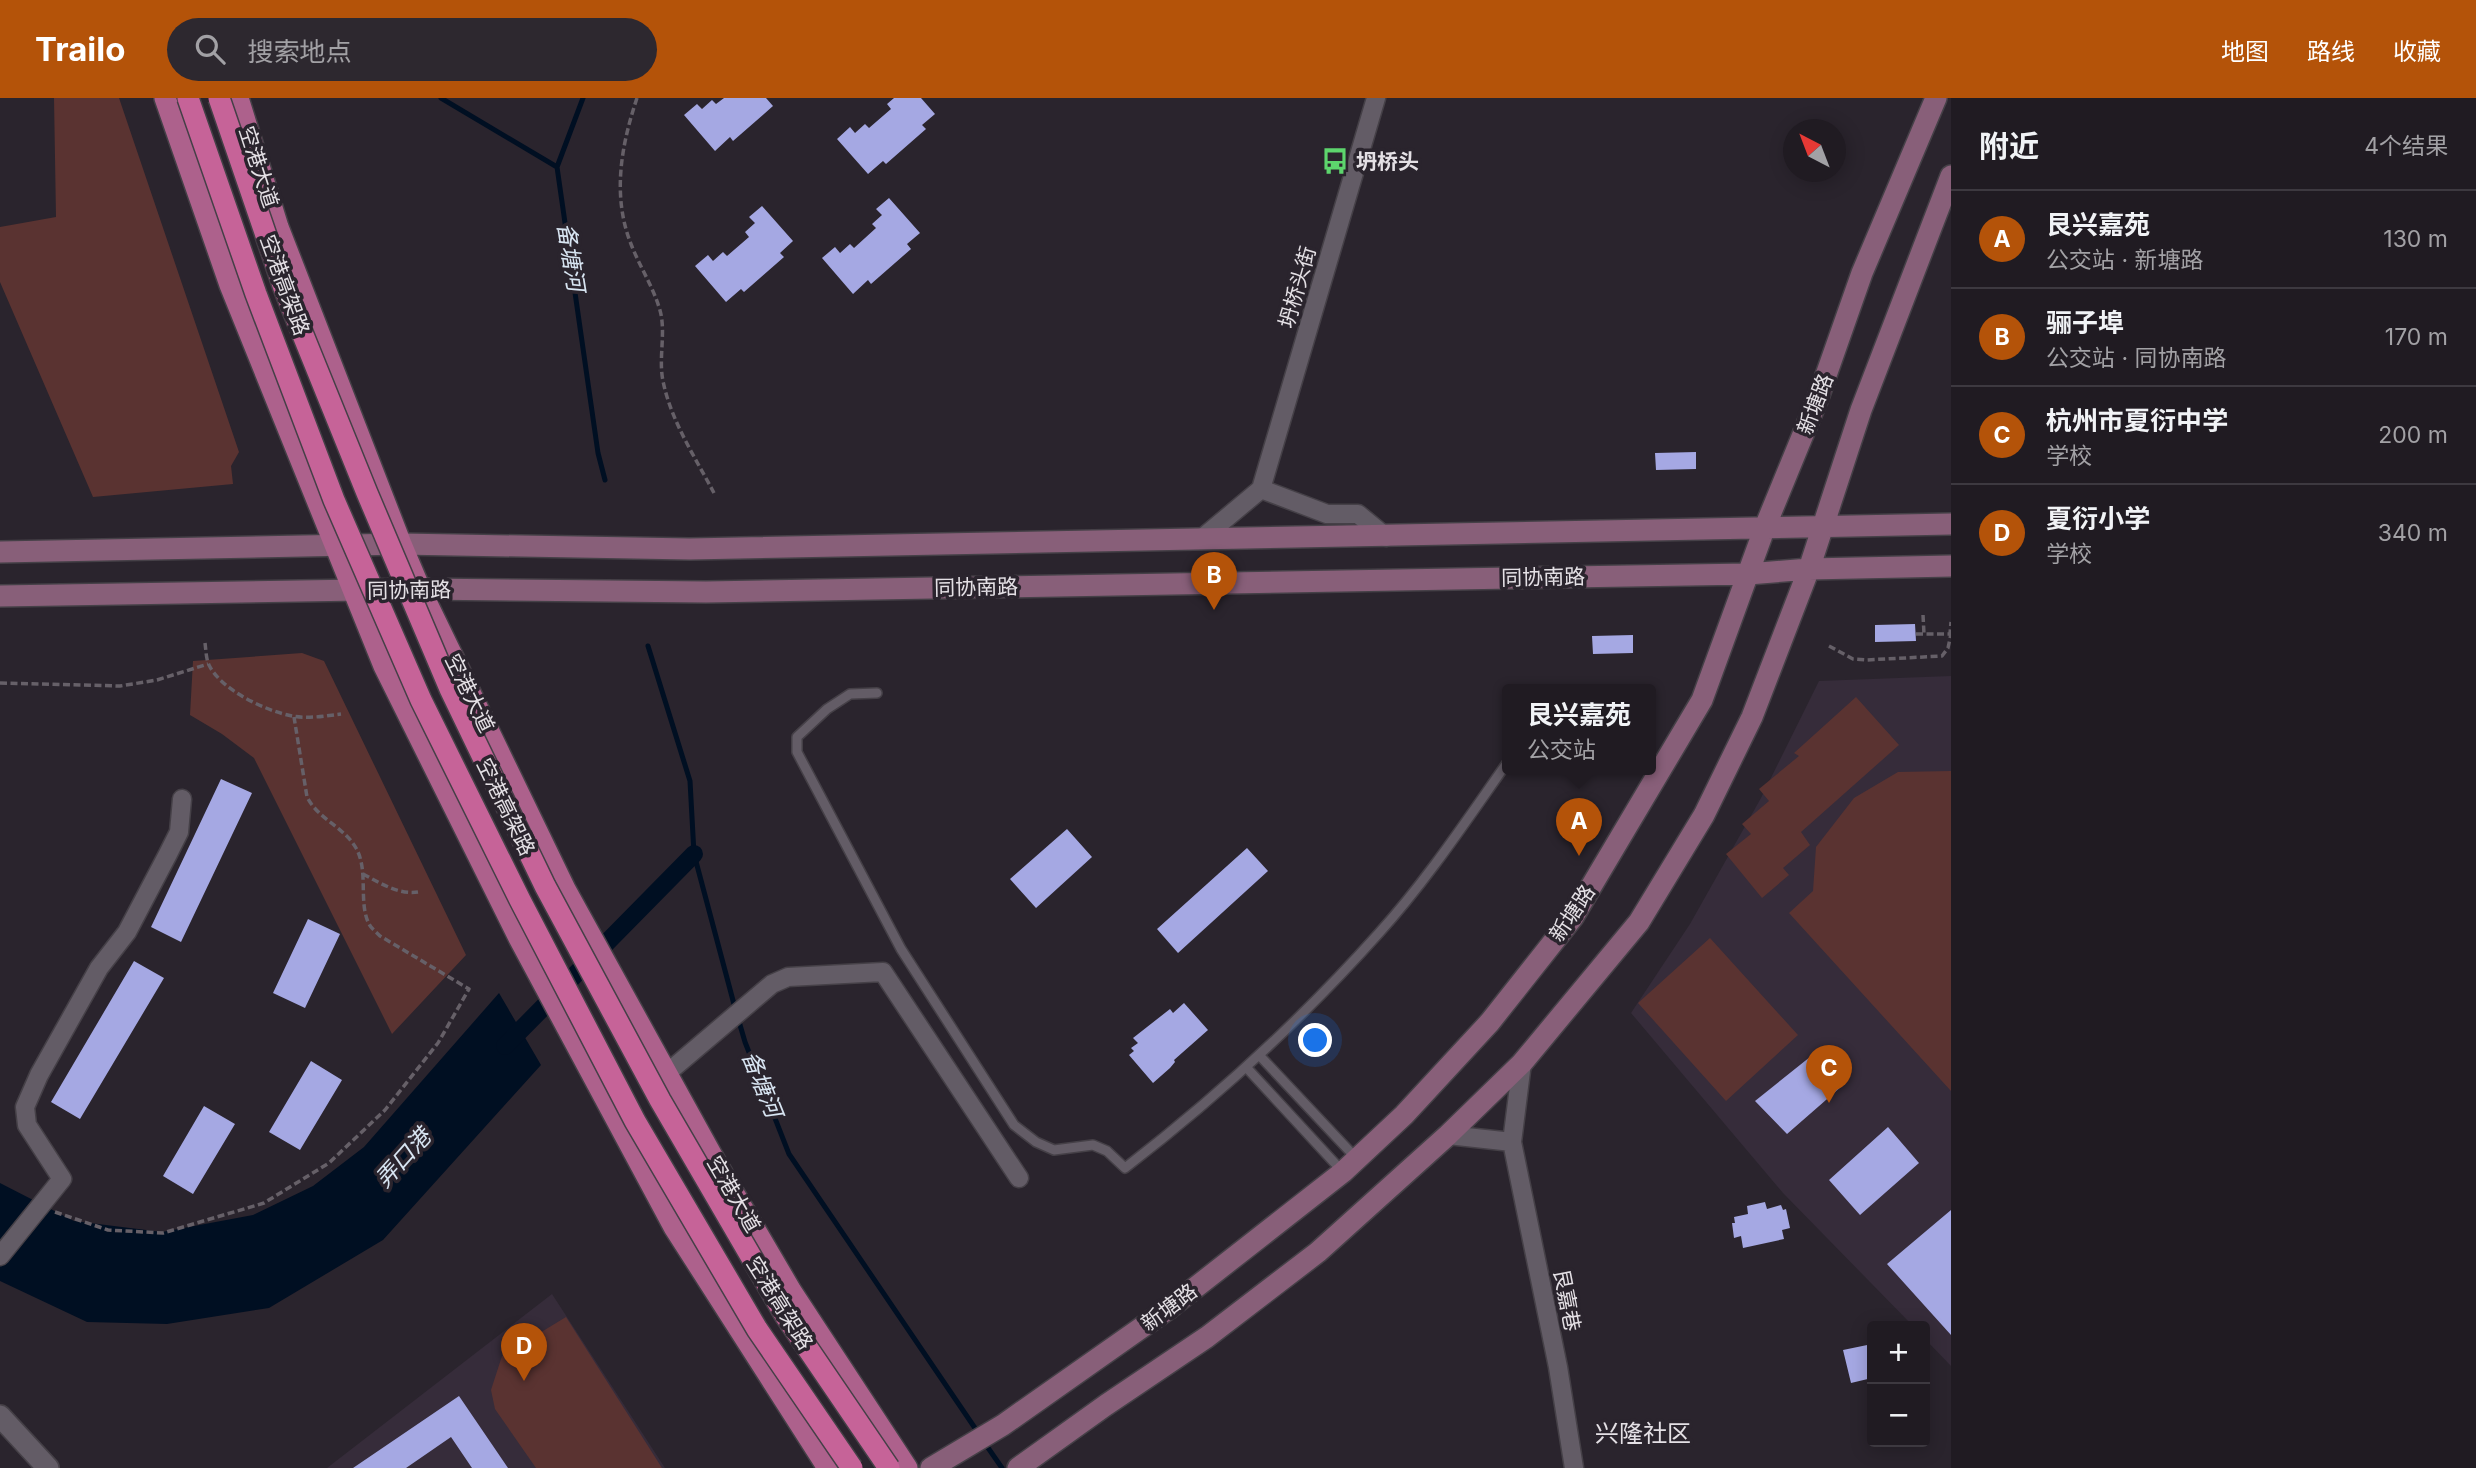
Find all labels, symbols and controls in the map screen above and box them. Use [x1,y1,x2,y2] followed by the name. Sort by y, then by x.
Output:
[167,18,657,81] search box
[35,29,125,69] text: Trailo
[191,30,229,68] icon: search
[247,36,351,67] text: 搜索地点
[2221,37,2269,66] text: 地图
[2307,37,2355,66] text: 路线
[2393,37,2441,66] text: 收藏
[1783,119,1846,182] north arrow
[234,123,284,211] street label: 空港大道
[1979,128,2039,164] text: 附近
[2364,132,2448,160] text: 4个结果
[1320,146,1350,176] bus stop icon: 坍桥头
[1356,149,1419,174] place label: 坍桥头
[2046,209,2150,240] text: 艮兴嘉苑
[552,221,591,297] water label: 备塘河
[1993,225,2011,253] text: A
[2383,225,2448,253] text: 130 m
[255,231,315,339] street label: 空港高架路
[1273,243,1321,331] street label: 坍桥头街
[2046,246,2204,274] text: 公交站 · 新塘路
[2046,307,2124,338] text: 骊子埠
[1994,323,2010,351] text: B
[2385,323,2448,351] text: 170 m
[2046,344,2227,372] text: 公交站 · 同协南路
[1792,370,1838,438] street label: 新塘路
[2046,405,2228,436] text: 杭州市夏衍中学
[1993,421,2011,449] text: C
[2378,421,2448,449] text: 200 m
[2046,442,2092,470] text: 学校
[2046,503,2150,534] text: 夏衍小学
[1994,519,2010,547] text: D
[2378,519,2448,547] text: 340 m
[2046,540,2092,568] text: 学校
[1191,552,1237,610] pin: B
[1501,564,1585,590] street label: 同协南路
[934,574,1018,600] street label: 同协南路
[367,577,451,603] street label: 同协南路
[440,650,500,736] street label: 空港大道
[1502,684,1656,775] popup
[1527,699,1631,730] text: 艮兴嘉苑
[1527,736,1596,764] text: 公交站
[472,754,540,860] street label: 空港高架路
[1556,798,1602,856] pin: A
[1544,880,1600,946] street label: 新塘路
[1298,1023,1332,1057] your location
[1806,1045,1852,1103] pin: C
[736,1047,789,1125] water label: 备塘河
[370,1121,438,1193] water label: 弄口港
[702,1151,766,1237] street label: 空港大道
[742,1252,818,1354] street label: 空港高架路
[1549,1267,1585,1333] street label: 艮嘉巷
[1136,1278,1202,1336] street label: 新塘路
[1867,1321,1930,1447] map controls
[1867,1321,1930,1384] button: +
[501,1323,547,1381] pin: D
[1867,1384,1930,1447] button: −
[1595,1419,1691,1448] district label: 兴隆社区

